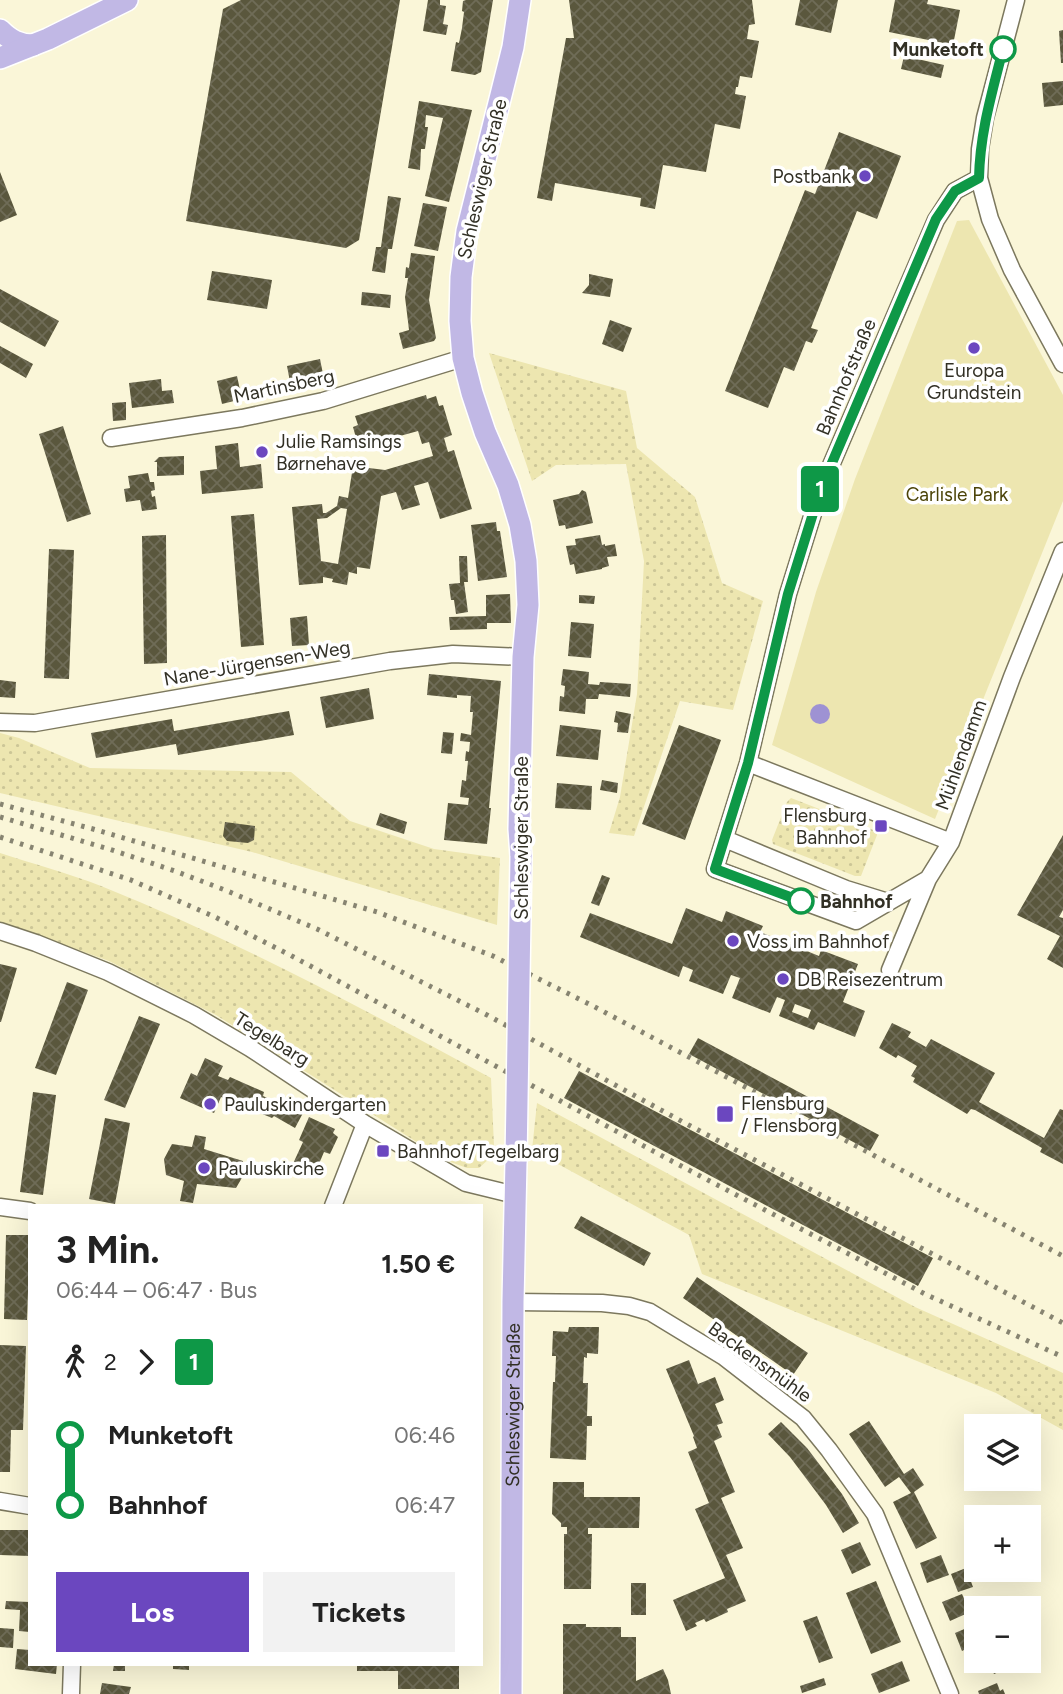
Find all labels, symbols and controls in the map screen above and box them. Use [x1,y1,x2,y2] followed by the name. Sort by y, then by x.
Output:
[990,36,1016,62] marker: Munketoft
[892,38,984,61] place label: Munketoft
[452,97,512,261] street label: Schleswiger Straße
[772,165,852,188] place label: Postbank
[857,168,873,184] marker: Postbank
[811,315,881,439] street label: Bahnhofstraße
[966,340,982,356] marker: Europa Grundstein
[927,359,1021,404] place label: Europa Grundstein
[232,364,336,408] street label: Martinsberg
[276,430,402,475] place label: Julie Ramsings Børnehave
[254,444,270,460] marker: Julie Ramsings Børnehave
[797,466,843,512] line badge: 1
[815,474,825,503] text: 1
[906,483,1009,506] park label: Carlisle Park
[162,635,352,691] street label: Nane-Jürgensen-Weg
[930,697,992,813] street label: Mühlendamm
[510,756,533,920] street label: Schleswiger Straße
[783,804,867,849] place label: Flensburg Bahnhof
[873,818,889,834] marker: Flensburg Bahnhof
[788,888,814,914] marker: Bahnhof
[820,890,893,913] place label: Bahnhof
[747,930,889,953] place label: Voss im Bahnhof
[725,933,741,949] marker: Voss im Bahnhof
[797,968,943,991] place label: DB Reisezentrum
[775,971,791,987] marker: DB Reisezentrum
[230,1007,314,1071] street label: Tegelbarg
[741,1092,837,1137] place label: Flensburg / Flensborg
[224,1093,386,1116] place label: Pauluskindergarten
[202,1096,218,1112] marker: Pauluskindergarten
[715,1104,735,1124] marker: Flensburg / Flensborg
[397,1140,559,1163] place label: Bahnhof/Tegelbarg
[375,1143,391,1159] marker: Bahnhof/Tegelbarg
[218,1157,324,1180] place label: Pauluskirche
[196,1160,212,1176] marker: Pauluskirche
[56,1227,160,1273] text: 3 Min.
[381,1248,455,1280] text: 1.50 €
[56,1276,257,1304] text: 06:44 – 06:47 · Bus
[704,1317,816,1407] street label: Backensmühle
[501,1323,524,1487] street label: Schleswiger Straße
[56,1343,94,1381] icon: walk
[127,1343,165,1381] icon: forward
[189,1347,199,1376] text: 1
[104,1348,117,1376] text: 2
[964,1414,1041,1673] map controls
[964,1414,1041,1491] button: layers
[108,1419,234,1451] text: Munketoft
[394,1421,455,1449] text: 06:46
[108,1489,208,1521] text: Bahnhof
[395,1491,455,1519] text: 06:47
[964,1505,1041,1582] button: +
[56,1572,249,1652] button: Los
[263,1572,455,1652] button: Tickets
[964,1596,1041,1673] button: −

